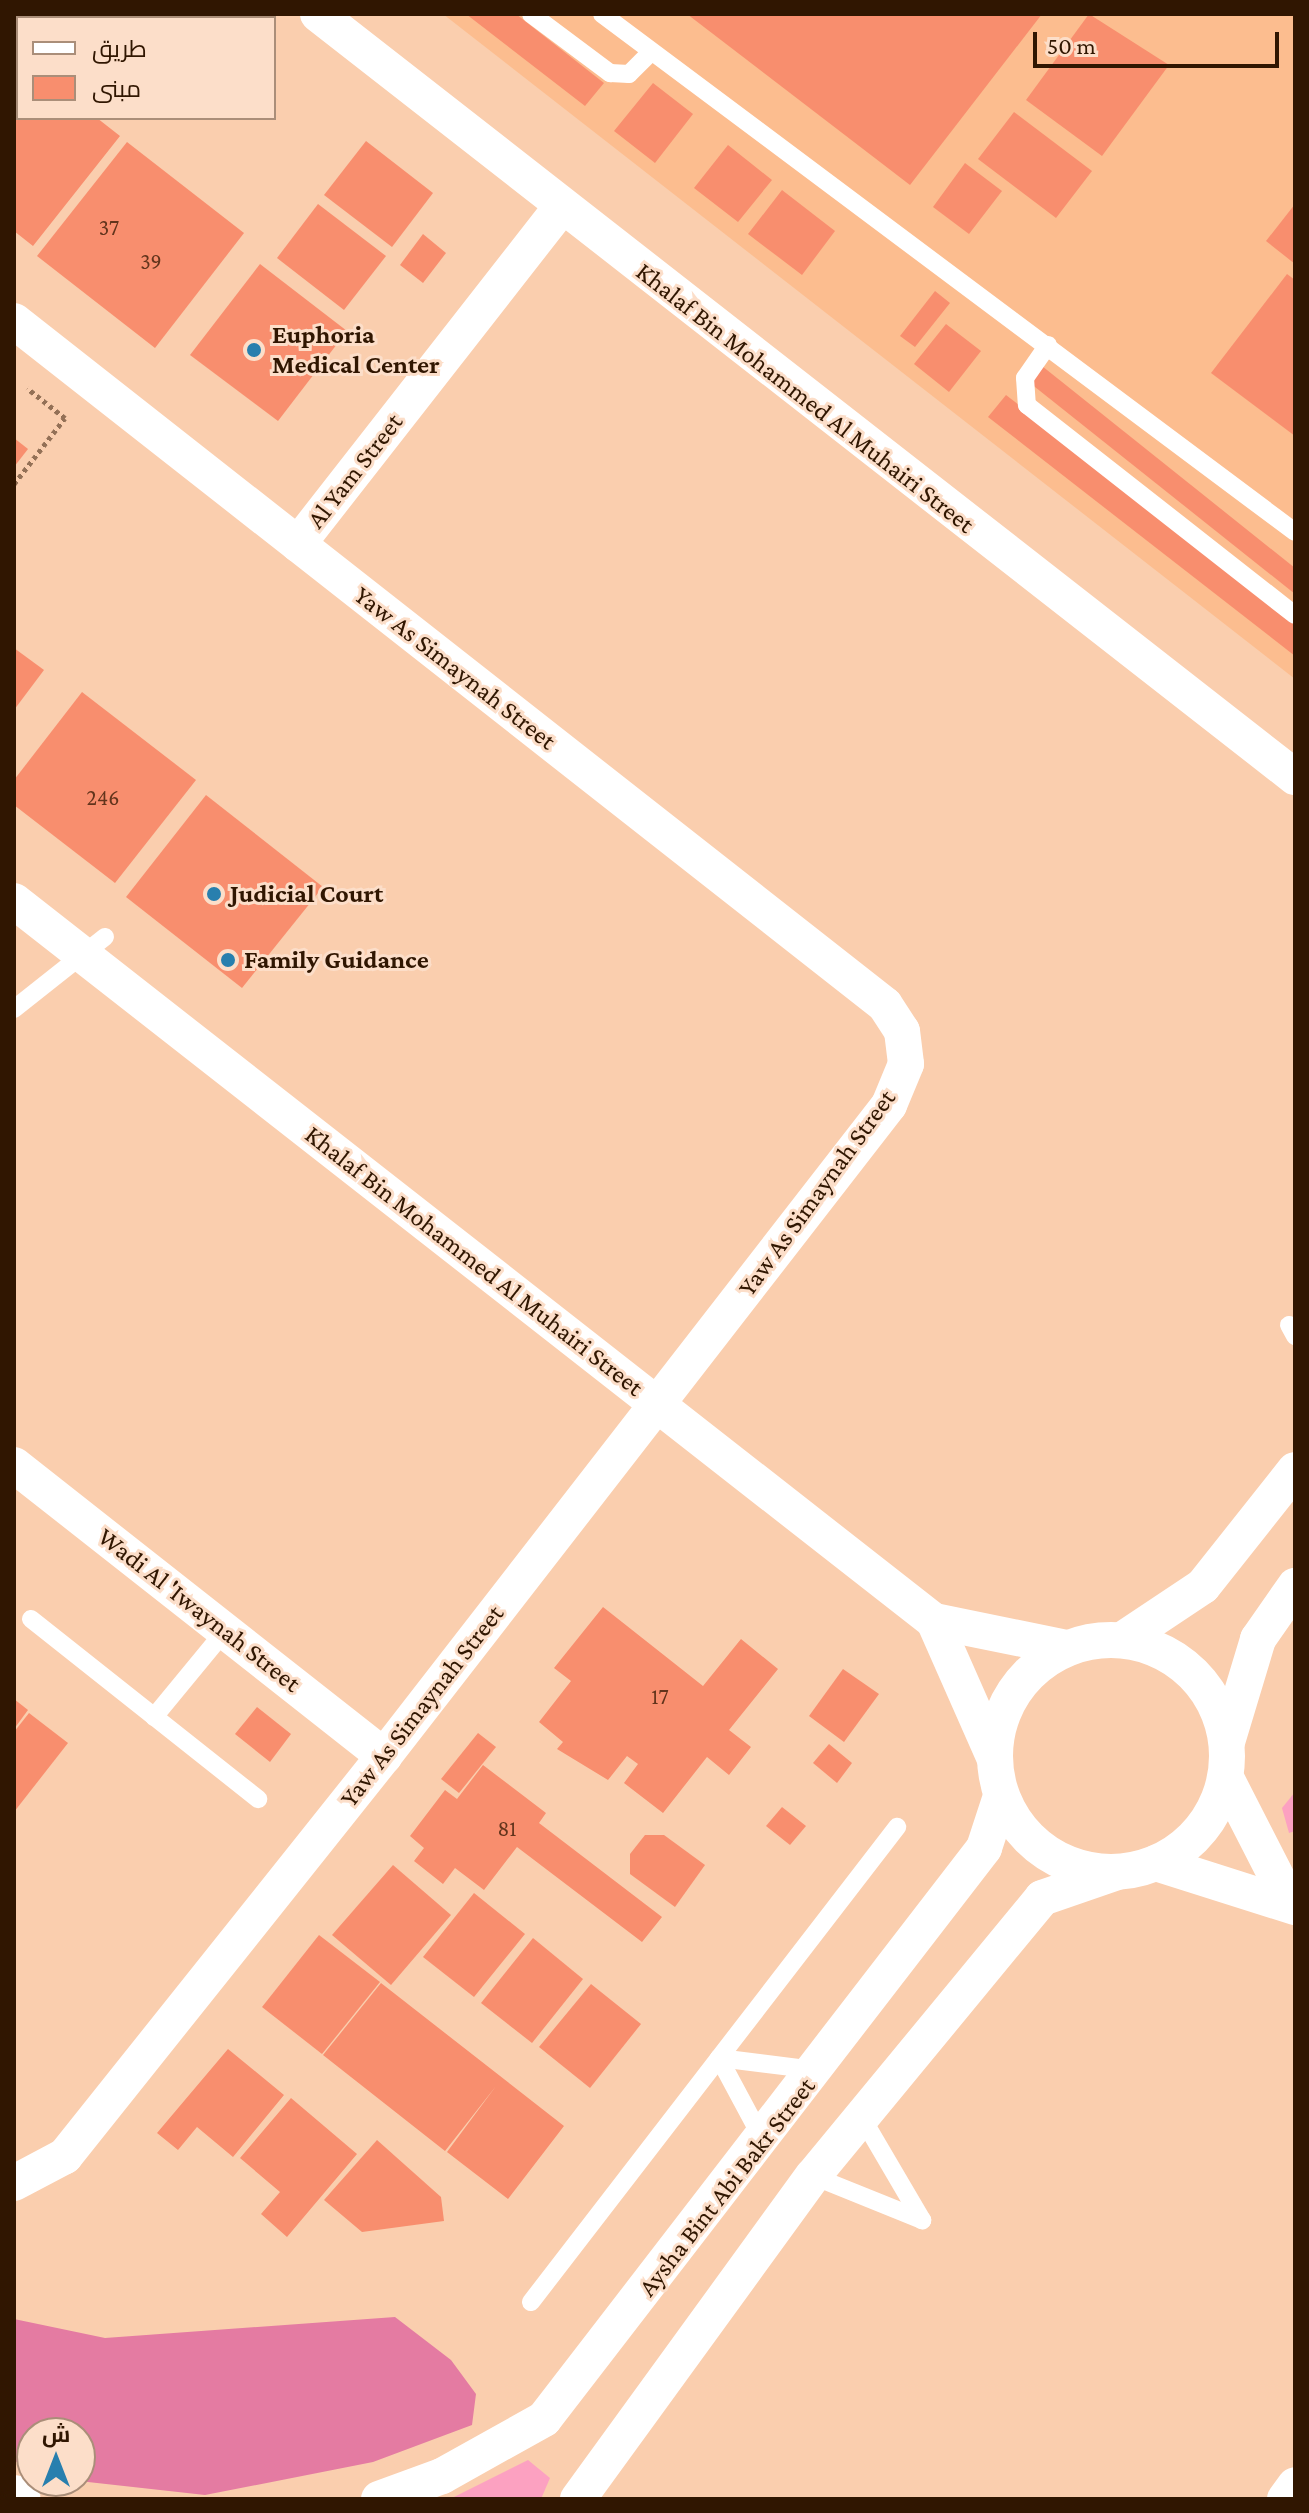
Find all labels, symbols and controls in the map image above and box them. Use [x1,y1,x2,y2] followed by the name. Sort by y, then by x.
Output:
[16,16,276,120] legend
[1037,16,1283,66] scale bar
[1047,32,1096,59] text: 50 m
[92,35,147,62] text: طريق
[92,75,141,102] text: مبنى
[99,215,119,241] house number: 37
[140,249,162,275] house number: 39
[630,256,980,540] street label: Khalaf Bin Mohammed Al Muhairi Street
[272,319,440,380] place label: Euphoria Medical Center
[243,339,265,361] marker: Euphoria Medical Center
[300,407,410,535] street label: Al Yam Street
[348,580,562,756] street label: Yaw As Simaynah Street
[87,785,119,811] house number: 246
[230,878,383,910] place label: Judicial Court
[205,885,223,903] marker: Judicial Court
[244,944,429,976] place label: Family Guidance
[219,951,237,969] marker: Family Guidance
[732,1084,902,1302] street label: Yaw As Simaynah Street
[299,1119,649,1403] street label: Khalaf Bin Mohammed Al Muhairi Street
[91,1521,307,1699] street label: Wadi Al 'Iwaynah Street
[334,1599,510,1813] street label: Yaw As Simaynah Street
[651,1684,669,1710] house number: 17
[497,1816,517,1842] house number: 81
[632,2071,822,2303] street label: Aysha Bint Abi Bakr Street
[16,2417,96,2497] north arrow
[42,2422,70,2447] text: ش

